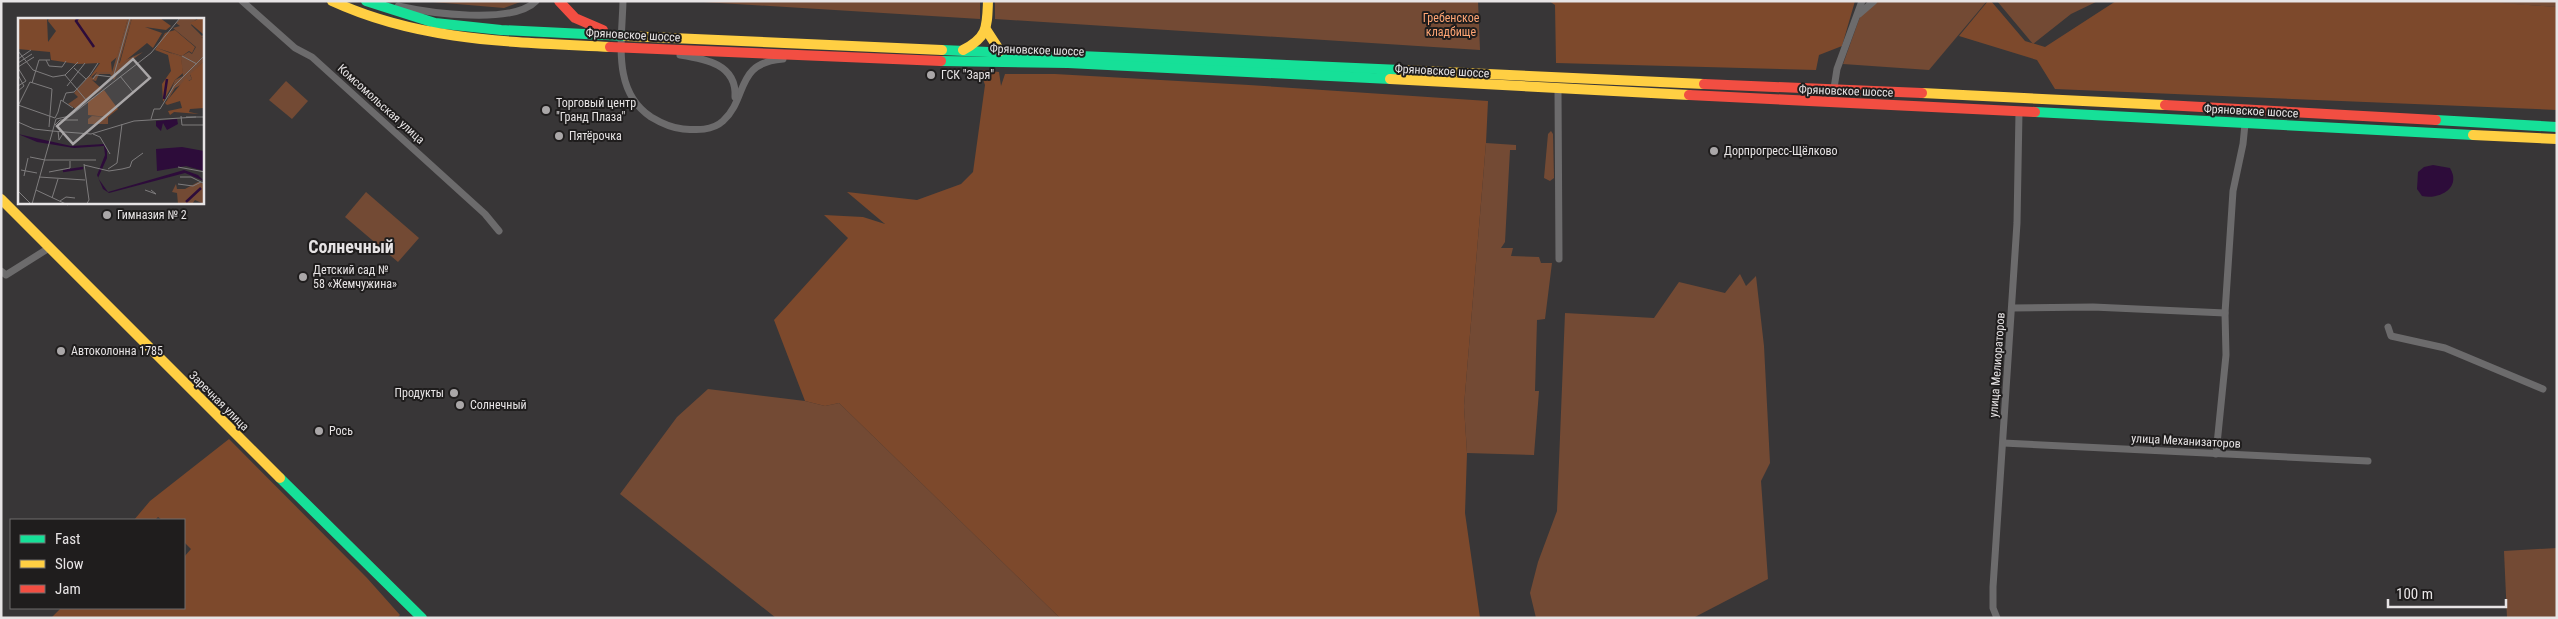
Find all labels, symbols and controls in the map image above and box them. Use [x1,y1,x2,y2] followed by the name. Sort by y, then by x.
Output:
[1423,11,1480,39] park label: Гребенское кладбище
[18,18,204,204] inset map
[585,26,681,44] street label: Фряновское шоссе
[989,41,1085,59] street label: Фряновское шоссе
[335,61,428,147] street label: Комсомольская улица
[1394,62,1490,80] street label: Фряновское шоссе
[941,68,994,82] place label: ГСК "Заря"
[925,69,937,81] marker: ГСК "Заря"
[1798,82,1894,100] street label: Фряновское шоссе
[556,96,636,124] place label: Торговый центр "Гранд Плаза"
[2203,102,2299,120] street label: Фряновское шоссе
[540,104,552,116] marker: Торговый центр "Гранд Плаза"
[569,129,622,143] place label: Пятёрочка
[553,130,565,142] marker: Пятёрочка
[1724,144,1838,158] place label: Дорпрогресс-Щёлково
[1708,145,1720,157] marker: Дорпрогресс-Щёлково
[117,208,187,222] place label: Гимназия № 2
[101,209,113,221] marker: Гимназия № 2
[308,236,394,257] district label: Солнечный
[313,263,397,291] place label: Детский сад № 58 «Жемчужина»
[297,271,309,283] marker: Детский сад № 58 «Жемчужина»
[1986,312,2008,418] street label: улица Мелиораторов
[71,344,163,358] place label: Автоколонна 1785
[55,345,67,357] marker: Автоколонна 1785
[186,368,252,434] street label: Заречная улица
[395,386,444,400] place label: Продукты
[448,387,460,399] marker: Продукты
[470,398,527,412] place label: Солнечный
[454,399,466,411] marker: Солнечный
[329,424,353,438] place label: Рось
[313,425,325,437] marker: Рось
[2131,431,2241,451] street label: улица Механизаторов
[10,519,185,609] legend
[55,530,80,548] text: Fast
[55,555,84,573] text: Slow
[2388,576,2506,608] scale bar
[55,580,81,598] text: Jam
[2396,585,2433,603] text: 100 m

